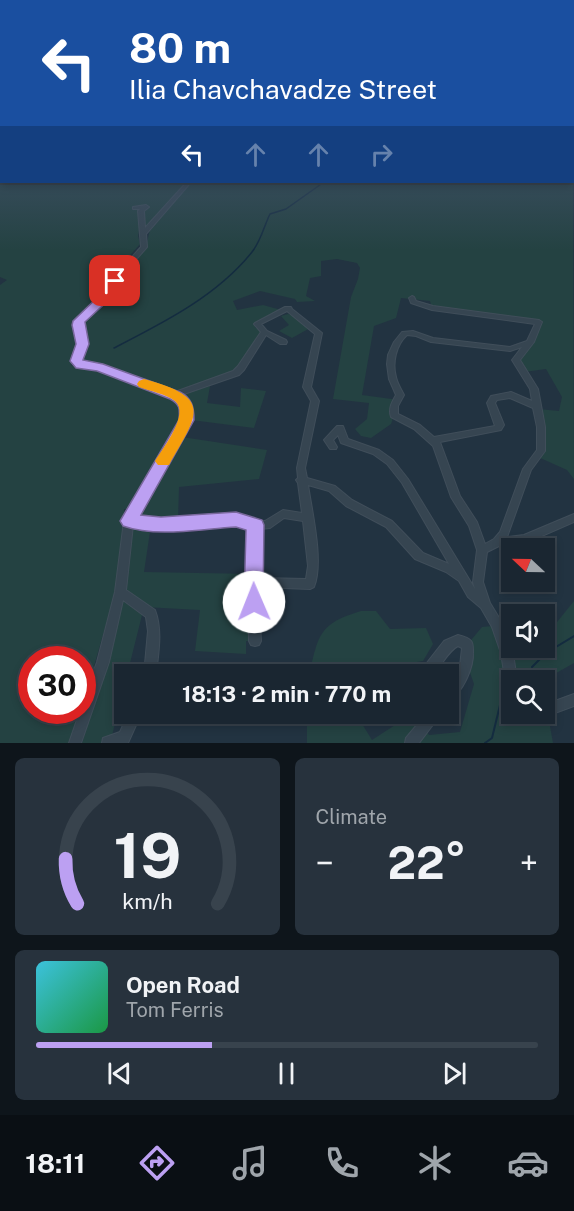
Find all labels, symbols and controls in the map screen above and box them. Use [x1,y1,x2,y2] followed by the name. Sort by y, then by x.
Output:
[129,23,231,72] text: 80 m
[30,24,108,102] icon: left
[129,73,437,105] text: Ilia Chavchavadze Street
[176,138,209,171] icon: left
[239,138,272,171] icon: ahead
[302,138,335,171] icon: ahead
[365,138,398,171] icon: right
[89,255,140,306] pin
[98,264,131,297] icon: arrive
[501,538,555,592] north arrow
[501,538,555,724] map controls
[222,570,286,634] position arrow
[501,604,555,658] button: sound
[18,646,96,724] speed limit sign: 30
[501,670,555,724] button: search
[182,681,391,707] text: 18:13 · 2 min · 770 m
[316,805,387,829] text: Climate
[113,819,181,892] text: 19
[388,836,466,889] text: 22°
[316,844,334,882] text: −
[520,844,538,882] text: +
[122,889,172,914] text: km/h
[126,972,240,998] text: Open Road
[126,998,224,1022] text: Tom Ferris
[103,1057,136,1090] icon: previous
[270,1057,303,1090] icon: pause
[438,1057,471,1090] icon: next
[136,1142,178,1184] icon: directions
[229,1142,271,1184] icon: music
[321,1142,363,1184] icon: phone
[414,1142,456,1184] icon: climate
[507,1142,549,1184] icon: car
[25,1147,85,1179] text: 18:11

